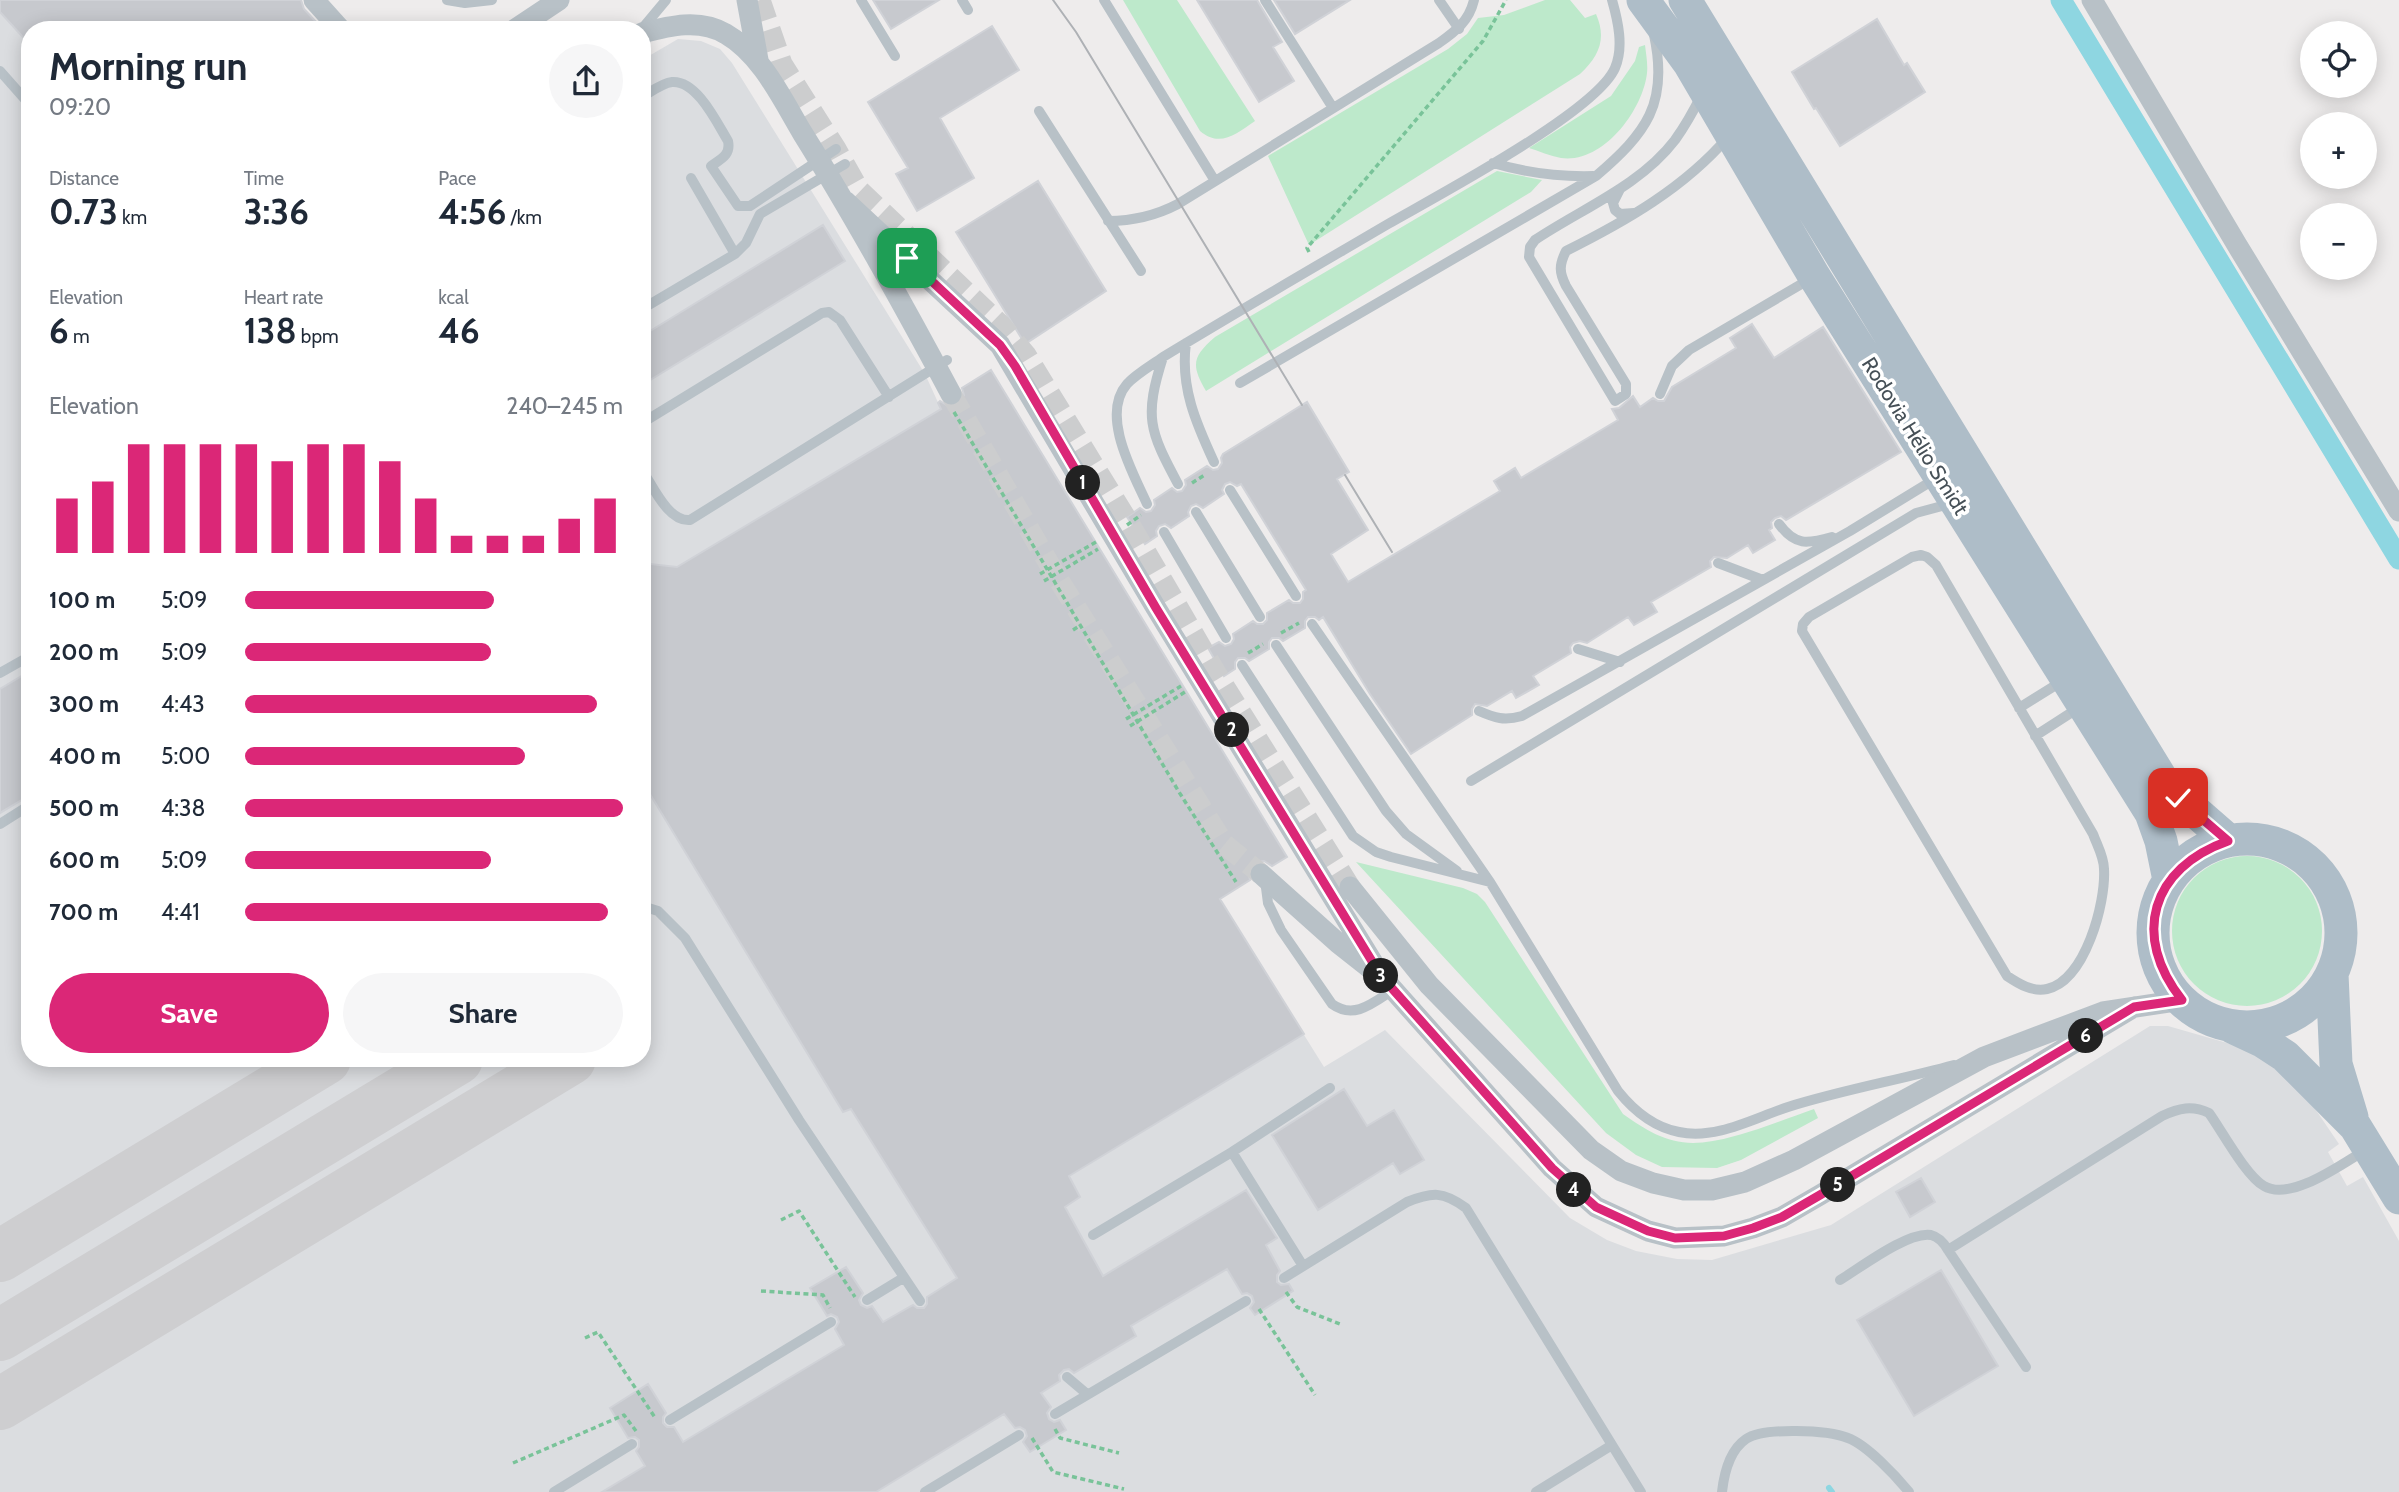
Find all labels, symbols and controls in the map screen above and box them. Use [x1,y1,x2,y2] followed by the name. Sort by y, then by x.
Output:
[2300,21,2377,280] map controls
[2300,21,2377,98] button: locate
[49,43,248,90] text: Morning run
[549,44,623,118] button: share
[49,93,111,121] text: 09:20
[2300,112,2377,189] button: +
[49,167,119,190] text: Distance
[244,167,284,190] text: Time
[438,167,476,190] text: Pace
[49,190,118,233] text: 0.73
[244,190,309,233] text: 3:36
[438,190,506,233] text: 4:56
[2300,203,2377,280] button: −
[118,206,147,229] text: km
[506,206,542,229] text: /km
[877,228,937,288] pin
[888,239,926,277] icon: arrive
[49,286,123,309] text: Elevation
[244,286,323,309] text: Heart rate
[438,286,469,309] text: kcal
[49,309,69,352] text: 6
[244,309,297,352] text: 138
[438,309,480,352] text: 46
[69,325,90,348] text: m
[297,325,339,348] text: bpm
[1857,352,1974,519] street label: Rodovia Hélio Smidt
[49,392,139,420] text: Elevation
[506,392,623,420] text: 240–245 m
[1066,466,1100,500] pin: 1
[1079,471,1086,494] text: 1
[49,586,115,614] text: 100 m
[161,586,207,614] text: 5:09
[49,638,119,666] text: 200 m
[161,638,207,666] text: 5:09
[49,690,119,718] text: 300 m
[161,690,205,718] text: 4:43
[1214,712,1250,748] pin: 2
[1226,718,1237,741] text: 2
[49,742,121,770] text: 400 m
[161,742,210,770] text: 5:00
[2148,768,2208,828] pin
[2159,779,2197,817] icon: check
[49,794,119,822] text: 500 m
[161,794,205,822] text: 4:38
[49,846,120,874] text: 600 m
[161,846,207,874] text: 5:09
[49,898,118,926] text: 700 m
[161,898,200,926] text: 4:41
[1364,958,1398,993] pin: 3
[1375,964,1386,987] text: 3
[49,973,329,1053] button: Save
[343,973,623,1053] button: Share
[2068,1018,2104,1054] pin: 6
[2080,1024,2091,1047] text: 6
[1820,1168,1856,1202] pin: 5
[1556,1172,1592,1208] pin: 4
[1832,1173,1843,1196] text: 5
[1568,1178,1579,1201] text: 4

